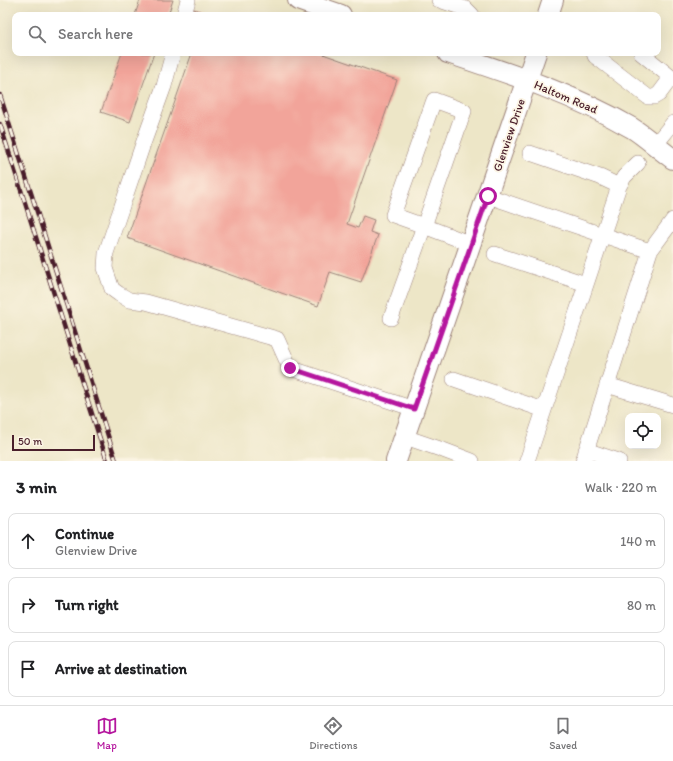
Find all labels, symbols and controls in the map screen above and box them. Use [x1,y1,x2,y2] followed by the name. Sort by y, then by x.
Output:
[12,12,661,56] search box
[26,23,48,45] icon: search
[58,25,133,43] text: Search here
[532,77,600,117] street label: Haltom Road
[490,97,528,173] street label: Glenview Drive
[479,187,497,205] route start
[281,359,299,377] route end
[625,413,661,449] map controls
[625,413,661,449] button: locate
[12,433,95,452] scale bar
[18,435,42,448] text: 50 m
[16,477,57,497] text: 3 min
[585,480,657,495] text: Walk · 220 m
[55,525,114,543] text: Continue
[17,530,39,552] icon: ahead
[620,534,656,549] text: 140 m
[55,543,137,558] text: Glenview Drive
[17,594,39,616] icon: right
[55,596,119,614] text: Turn right
[627,598,656,613] text: 80 m
[17,658,39,680] icon: arrive
[55,660,187,678] text: Arrive at destination
[96,715,118,752] tab: Map
[309,715,358,752] tab: Directions
[549,715,577,752] tab: Saved

